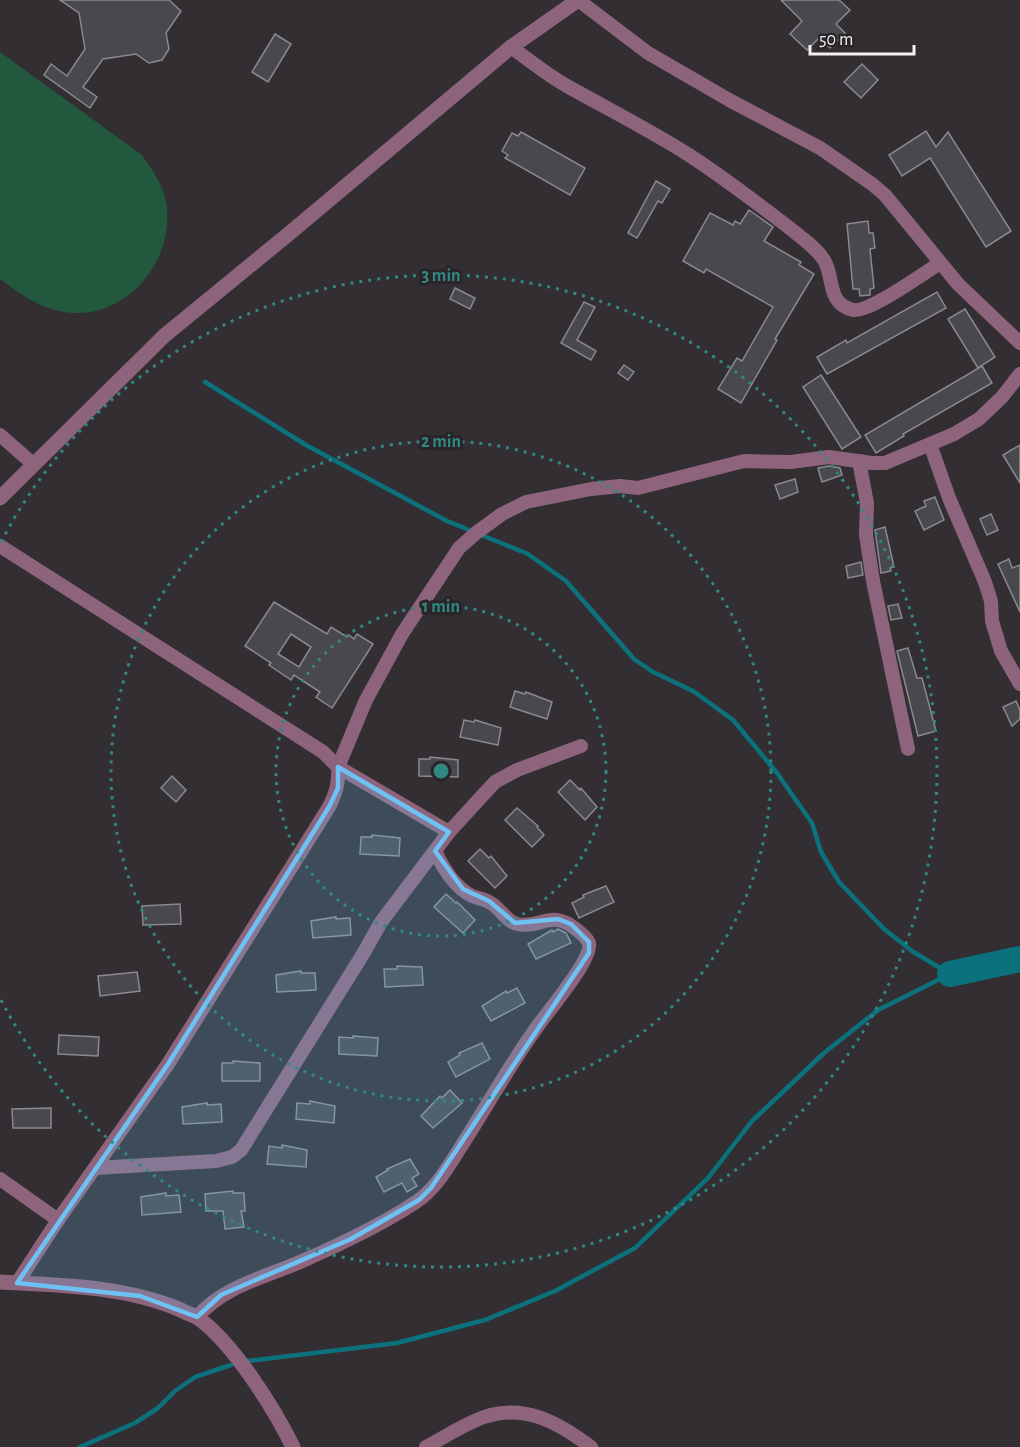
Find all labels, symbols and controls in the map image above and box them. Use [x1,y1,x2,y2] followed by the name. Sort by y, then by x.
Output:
[810,18,914,56] scale bar
[819,31,853,49] text: 50 m
[421,267,461,285] text: 3 min
[421,433,461,451] text: 2 min
[422,598,460,616] text: 1 min
[431,761,451,781] centre of rings

